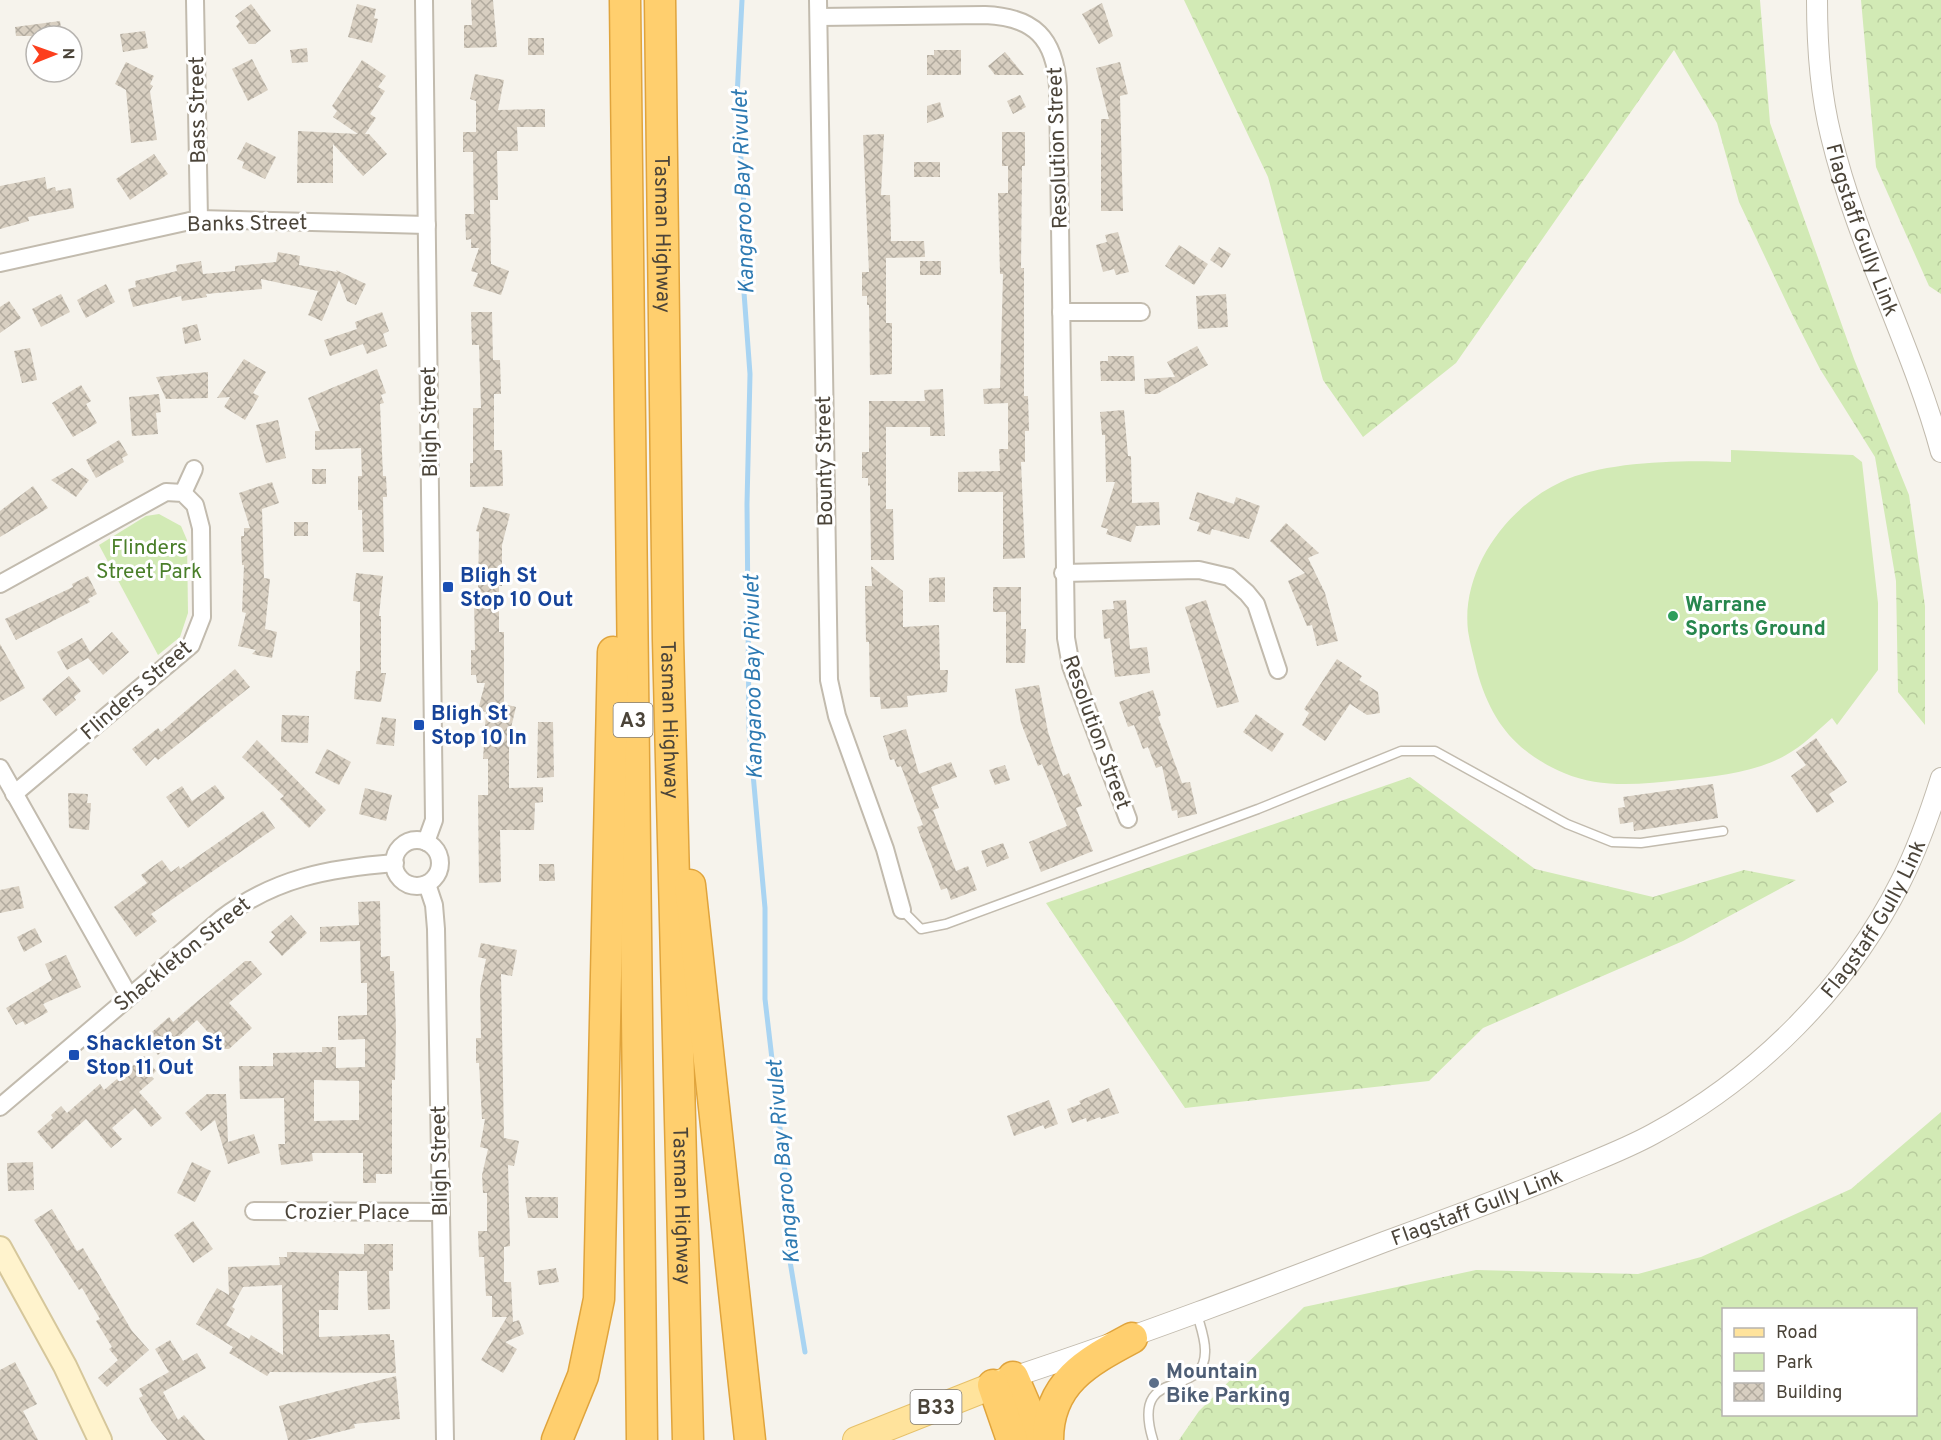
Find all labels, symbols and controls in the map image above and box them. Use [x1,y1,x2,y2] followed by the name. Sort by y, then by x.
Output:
[24,24,84,84] north arrow
[57,48,77,60] text: N
[184,56,213,164] street label: Bass Street
[1042,66,1075,229] street label: Resolution Street
[727,88,762,295] water label: Kangaroo Bay Rivulet
[1818,141,1904,321] street label: Flagstaff Gully Link
[647,155,676,313] street label: Tasman Highway
[187,210,307,239] street label: Banks Street
[416,366,445,478] street label: Bligh Street
[811,395,840,526] street label: Bounty Street
[96,535,202,586] park label: Flinders Street Park
[460,563,573,614] place label: Bligh St Stop 10 Out
[739,573,770,779] water label: Kangaroo Bay Rivulet
[441,580,455,594] marker: Bligh St Stop 10 Out
[1685,592,1826,643] place label: Warrane Sports Ground
[1666,609,1680,623] marker: Warrane Sports Ground
[76,635,198,747] street label: Flinders Street
[653,641,684,799] street label: Tasman Highway
[1055,652,1136,813] street label: Resolution Street
[431,701,527,752] place label: Bligh St Stop 10 In
[614,703,652,737] road number: A3
[412,718,426,732] marker: Bligh St Stop 10 In
[1816,836,1933,1005] street label: Flagstaff Gully Link
[109,892,257,1019] street label: Shackleton Street
[86,1031,222,1082] place label: Shackleton St Stop 11 Out
[67,1048,81,1062] marker: Shackleton St Stop 11 Out
[762,1057,807,1265] water label: Kangaroo Bay Rivulet
[426,1105,455,1217] street label: Bligh Street
[665,1126,696,1285] street label: Tasman Highway
[1388,1163,1567,1253] street label: Flagstaff Gully Link
[284,1200,410,1227] street label: Crozier Place
[1722,1308,1917,1416] legend
[1776,1322,1818,1345] text: Road
[1776,1352,1813,1375] text: Park
[1166,1359,1290,1410] place label: Mountain Bike Parking
[1147,1376,1161,1390] marker: Mountain Bike Parking
[1776,1382,1842,1405] text: Building
[910,1390,962,1424] road number: B33

